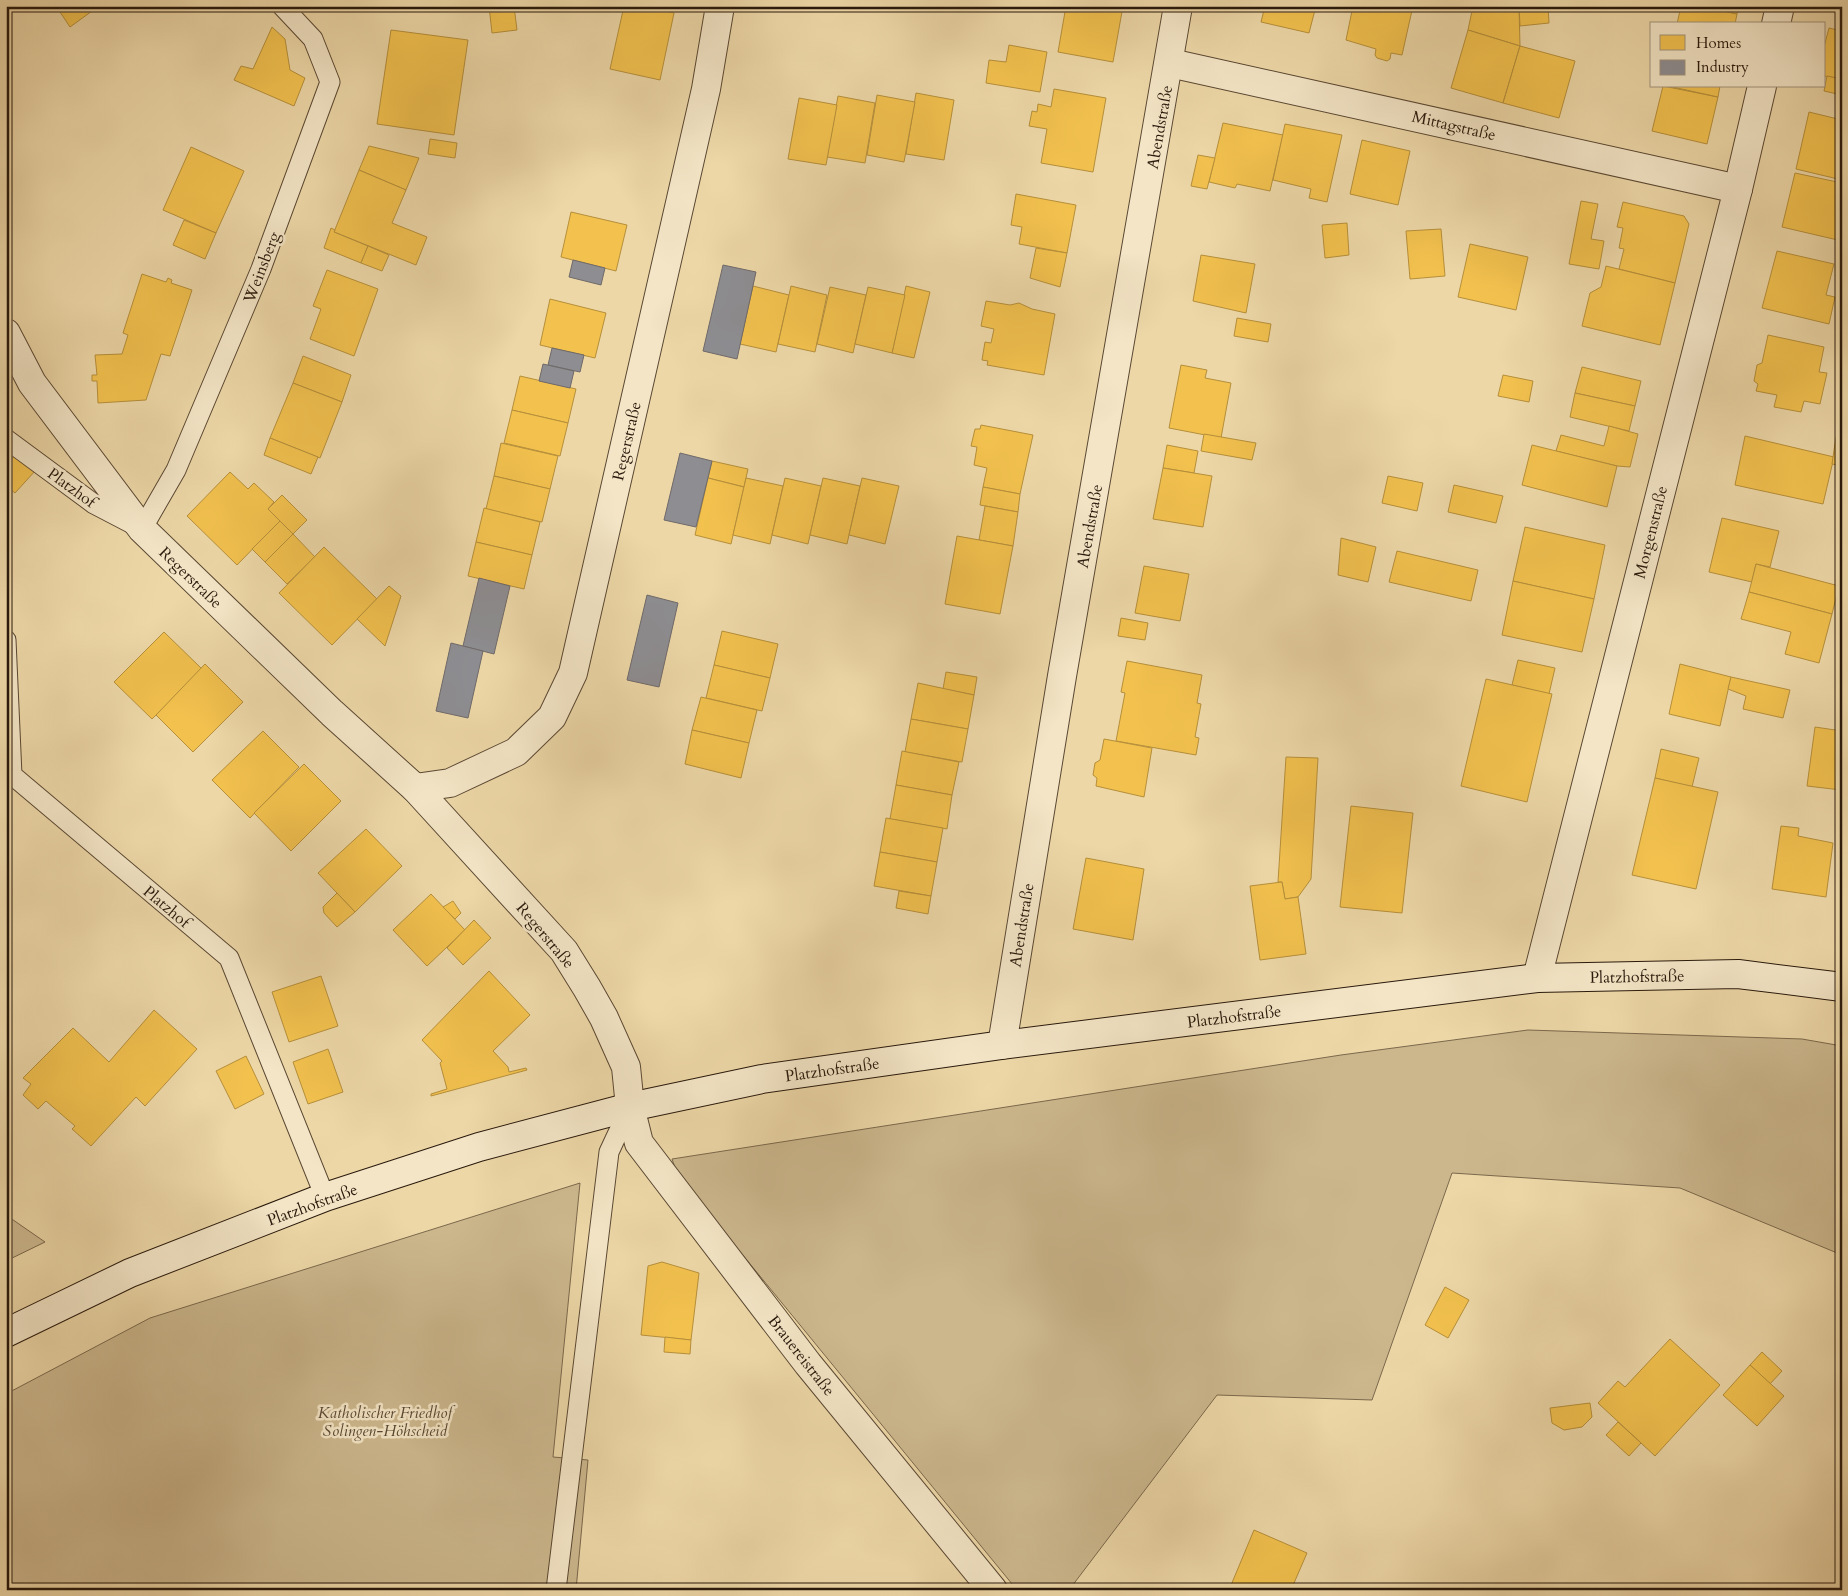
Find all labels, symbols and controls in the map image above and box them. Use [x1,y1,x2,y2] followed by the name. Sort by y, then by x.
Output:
[1650,22,1826,88] legend
[1696,33,1741,53] text: Homes
[1696,57,1749,77] text: Industry
[1142,84,1178,171] street label: Abendstraße
[1410,106,1498,146] street label: Mittagstraße
[238,229,286,307] street label: Weinsberg
[607,400,647,483] street label: Regerstraße
[43,463,103,515] street label: Platzhof
[1072,483,1108,570] street label: Abendstraße
[1629,484,1673,581] street label: Morgenstraße
[154,542,227,614] street label: Regerstraße
[138,881,197,935] street label: Platzhof
[1004,882,1039,969] street label: Abendstraße
[511,898,579,973] street label: Regerstraße
[1589,965,1685,989] street label: Platzhofstraße
[1186,1000,1283,1034] street label: Platzhofstraße
[784,1052,881,1087] street label: Platzhofstraße
[264,1178,361,1232] street label: Platzhofstraße
[763,1311,840,1401] street label: Brauereistraße
[318,1402,456,1442] park label: Katholischer Friedhof Solingen-Höhscheid

